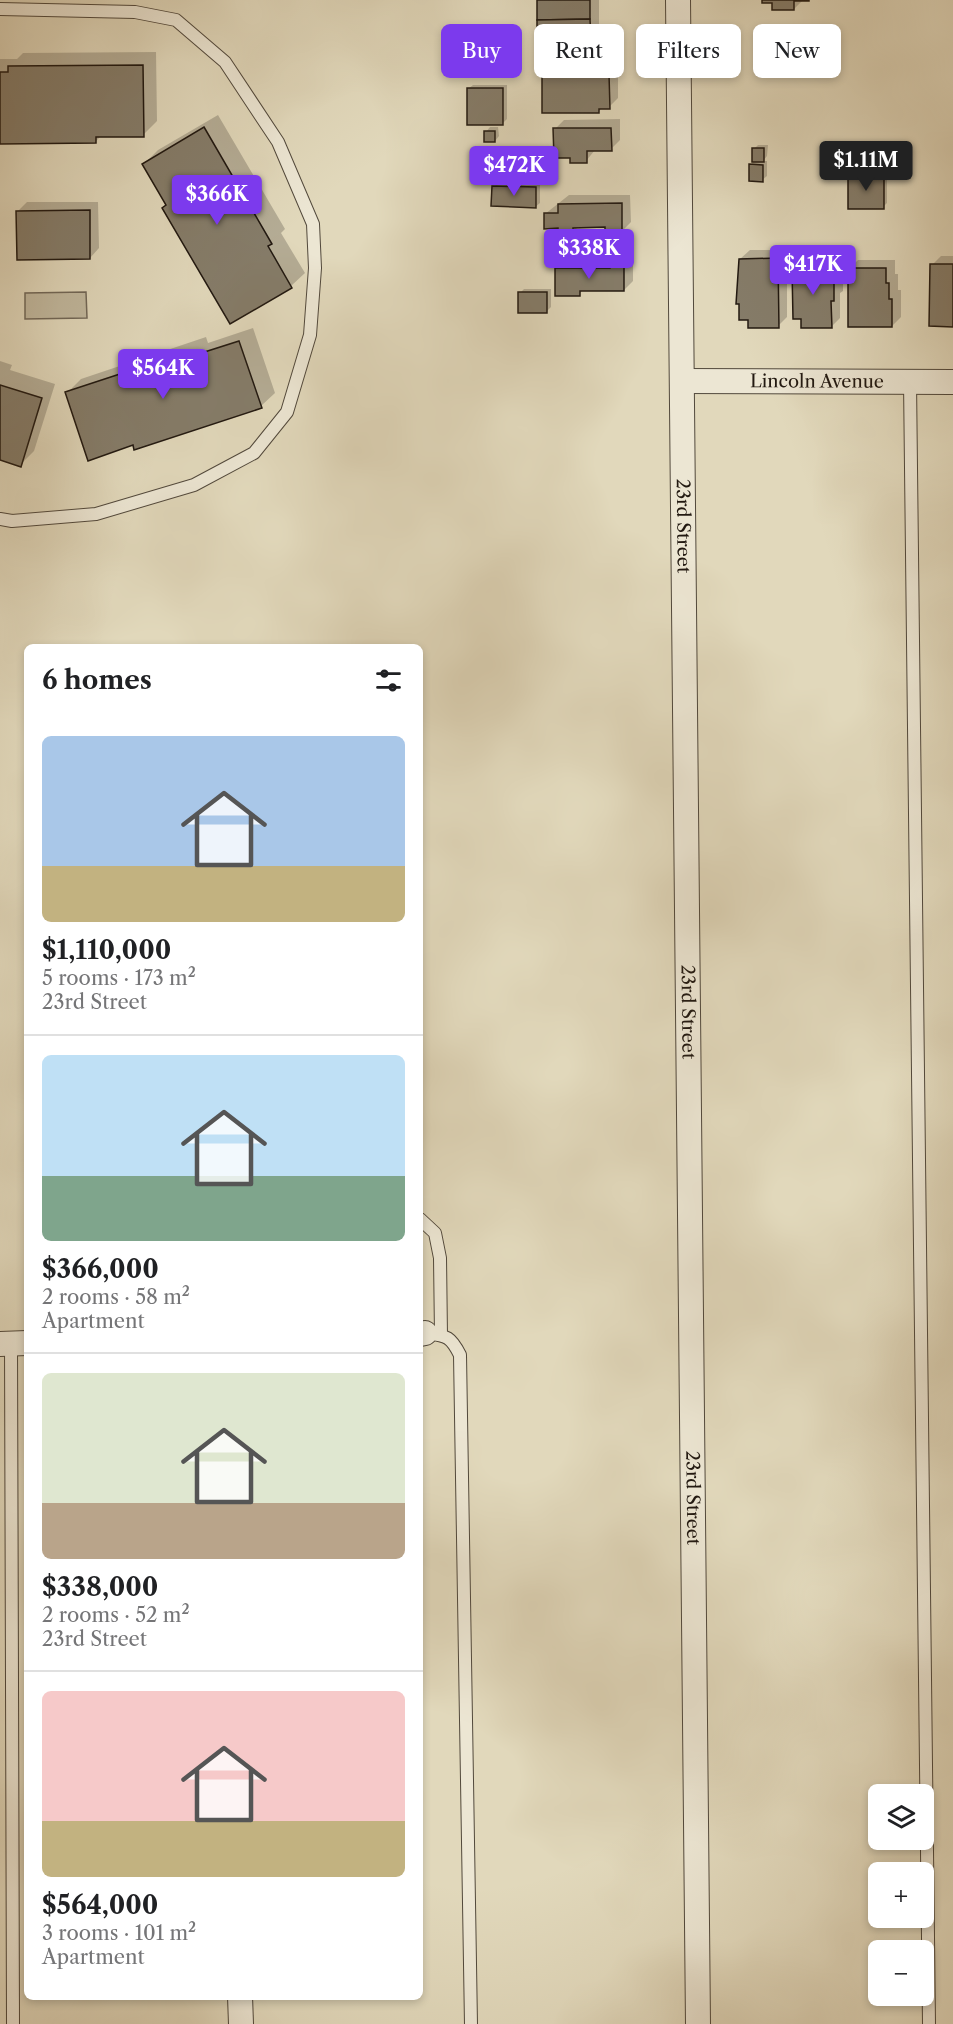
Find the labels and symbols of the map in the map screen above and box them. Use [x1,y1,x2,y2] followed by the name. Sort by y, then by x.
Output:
[817,141,915,192] pin: $1.11M
[472,146,556,197] pin: $472K
[175,175,259,226] pin: $366K
[547,229,631,280] pin: $338K
[771,245,855,296] pin: $417K
[121,349,205,400] pin: $564K
[750,370,884,393] street label: Lincoln Avenue
[672,479,695,574] street label: 23rd Street
[677,965,699,1060] street label: 23rd Street
[681,1451,704,1546] street label: 23rd Street

